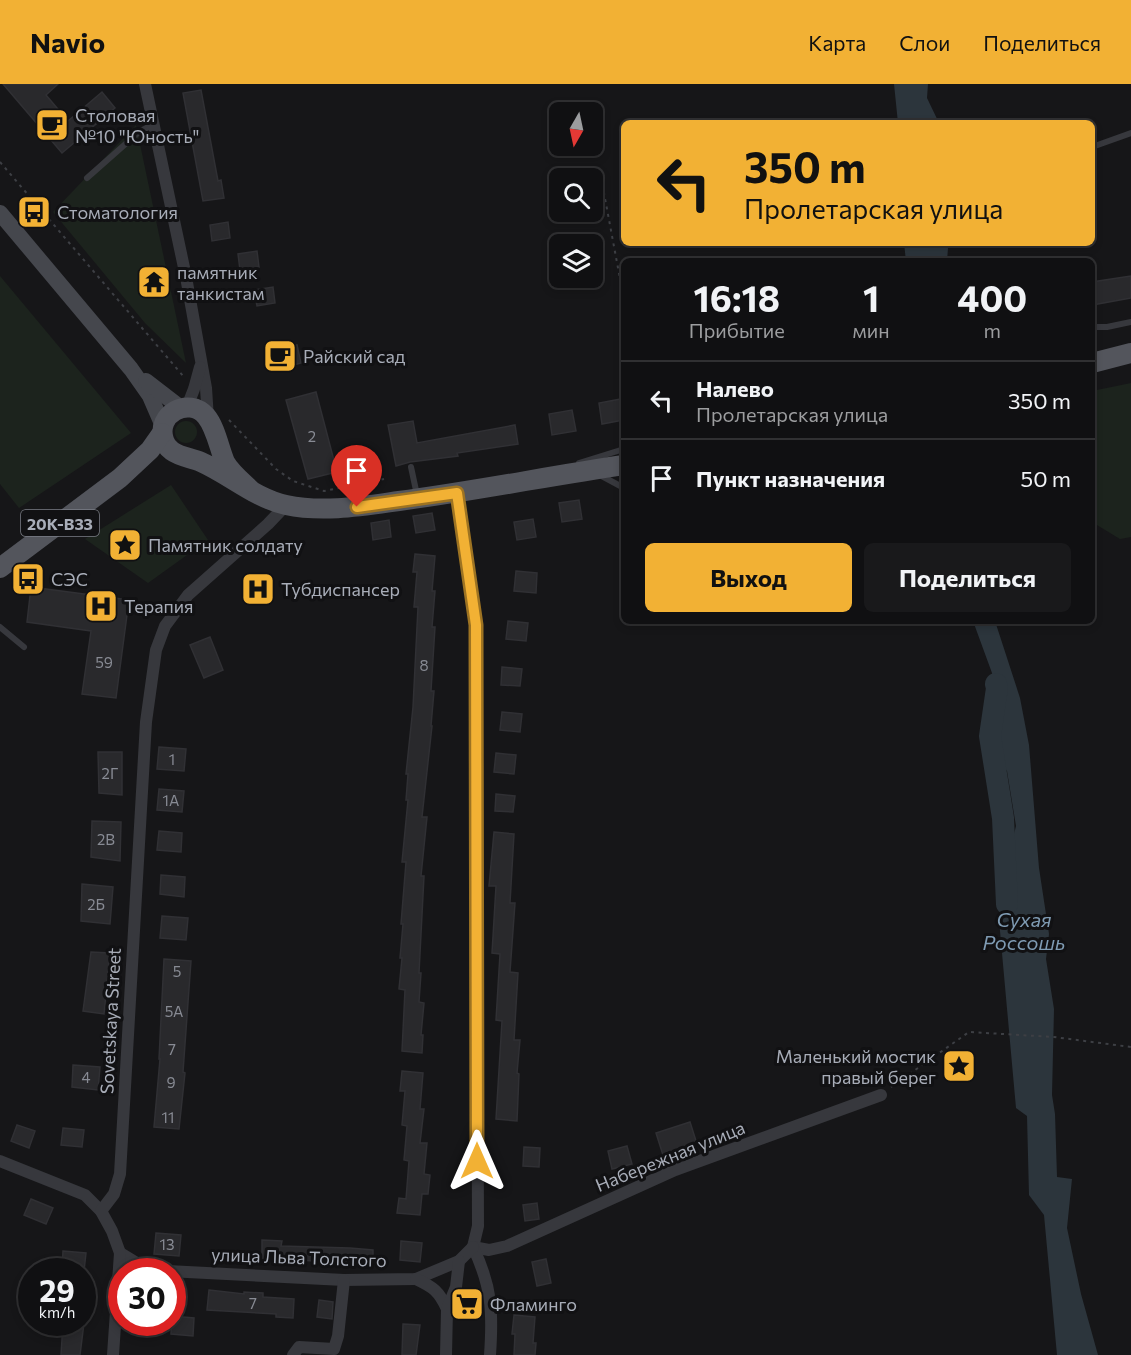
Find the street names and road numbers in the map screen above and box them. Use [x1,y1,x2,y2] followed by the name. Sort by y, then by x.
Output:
[21,510,99,536] road number: 20К-В33
[95,947,125,1095] street label: Sovetskaya Street
[592,1116,748,1196] street label: Набережная улица
[211,1243,387,1271] street label: улица Льва Толстого

